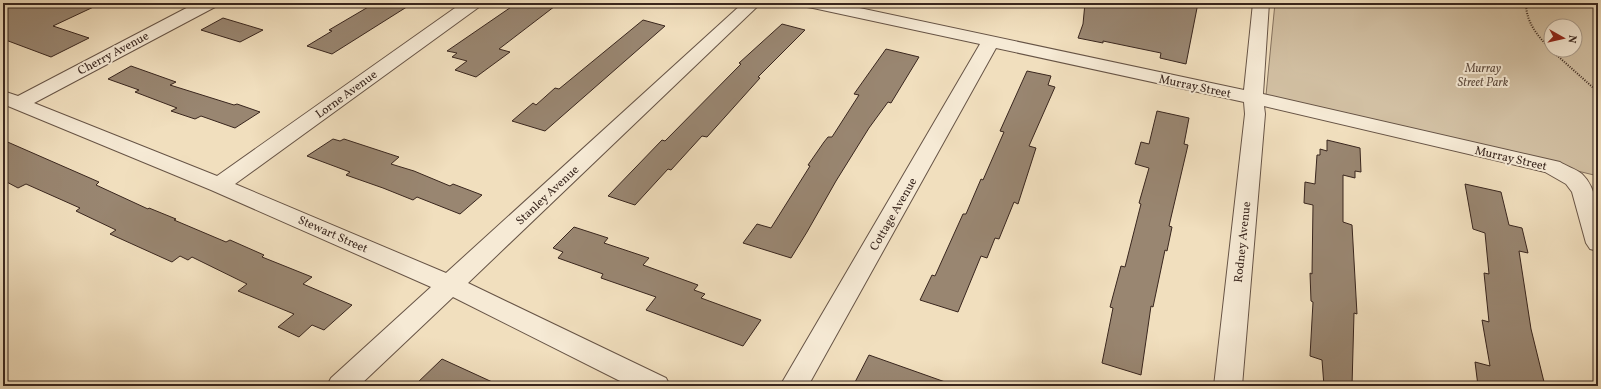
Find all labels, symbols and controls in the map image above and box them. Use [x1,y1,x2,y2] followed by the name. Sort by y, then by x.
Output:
[1543,18,1583,58] north arrow
[75,28,152,79] street label: Cherry Avenue
[1563,34,1579,44] text: N
[1458,61,1509,91] park label: Murray Street Park
[313,67,381,123] street label: Lorne Avenue
[1157,72,1232,102] street label: Murray Street
[1473,143,1548,175] street label: Murray Street
[513,162,583,229] street label: Stanley Avenue
[866,175,921,254] street label: Cottage Avenue
[1231,200,1255,284] street label: Rodney Avenue
[295,212,370,257] street label: Stewart Street

